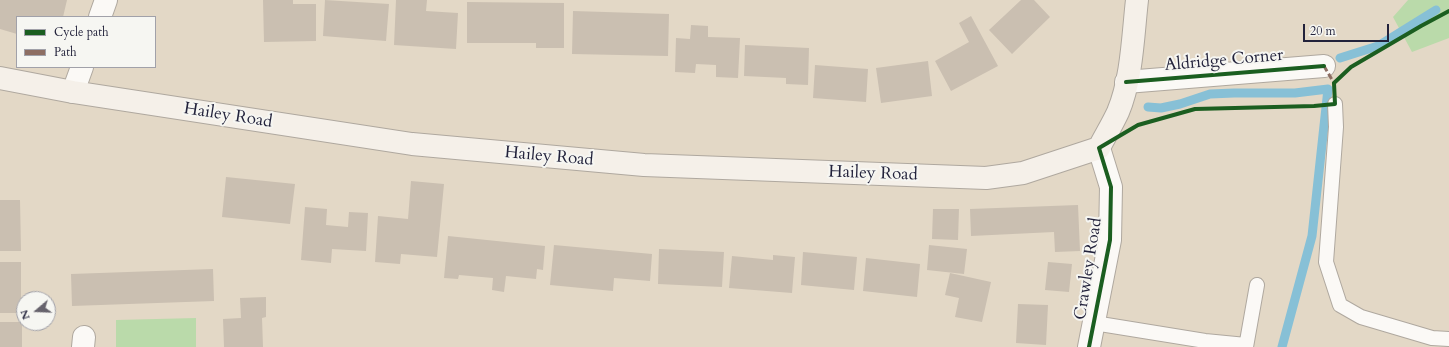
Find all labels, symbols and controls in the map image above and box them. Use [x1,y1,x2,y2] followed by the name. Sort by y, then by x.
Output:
[16,16,156,68] legend
[1305,16,1391,42] scale bar
[1310,23,1336,39] text: 20 m
[54,24,109,40] text: Cycle path
[54,44,77,60] text: Path
[1164,46,1284,76] street label: Aldridge Corner
[182,99,274,133] street label: Hailey Road
[504,143,594,171] street label: Hailey Road
[828,162,918,186] street label: Hailey Road
[1071,216,1107,322] street label: Crawley Road
[16,291,56,331] north arrow
[16,308,34,322] text: N

